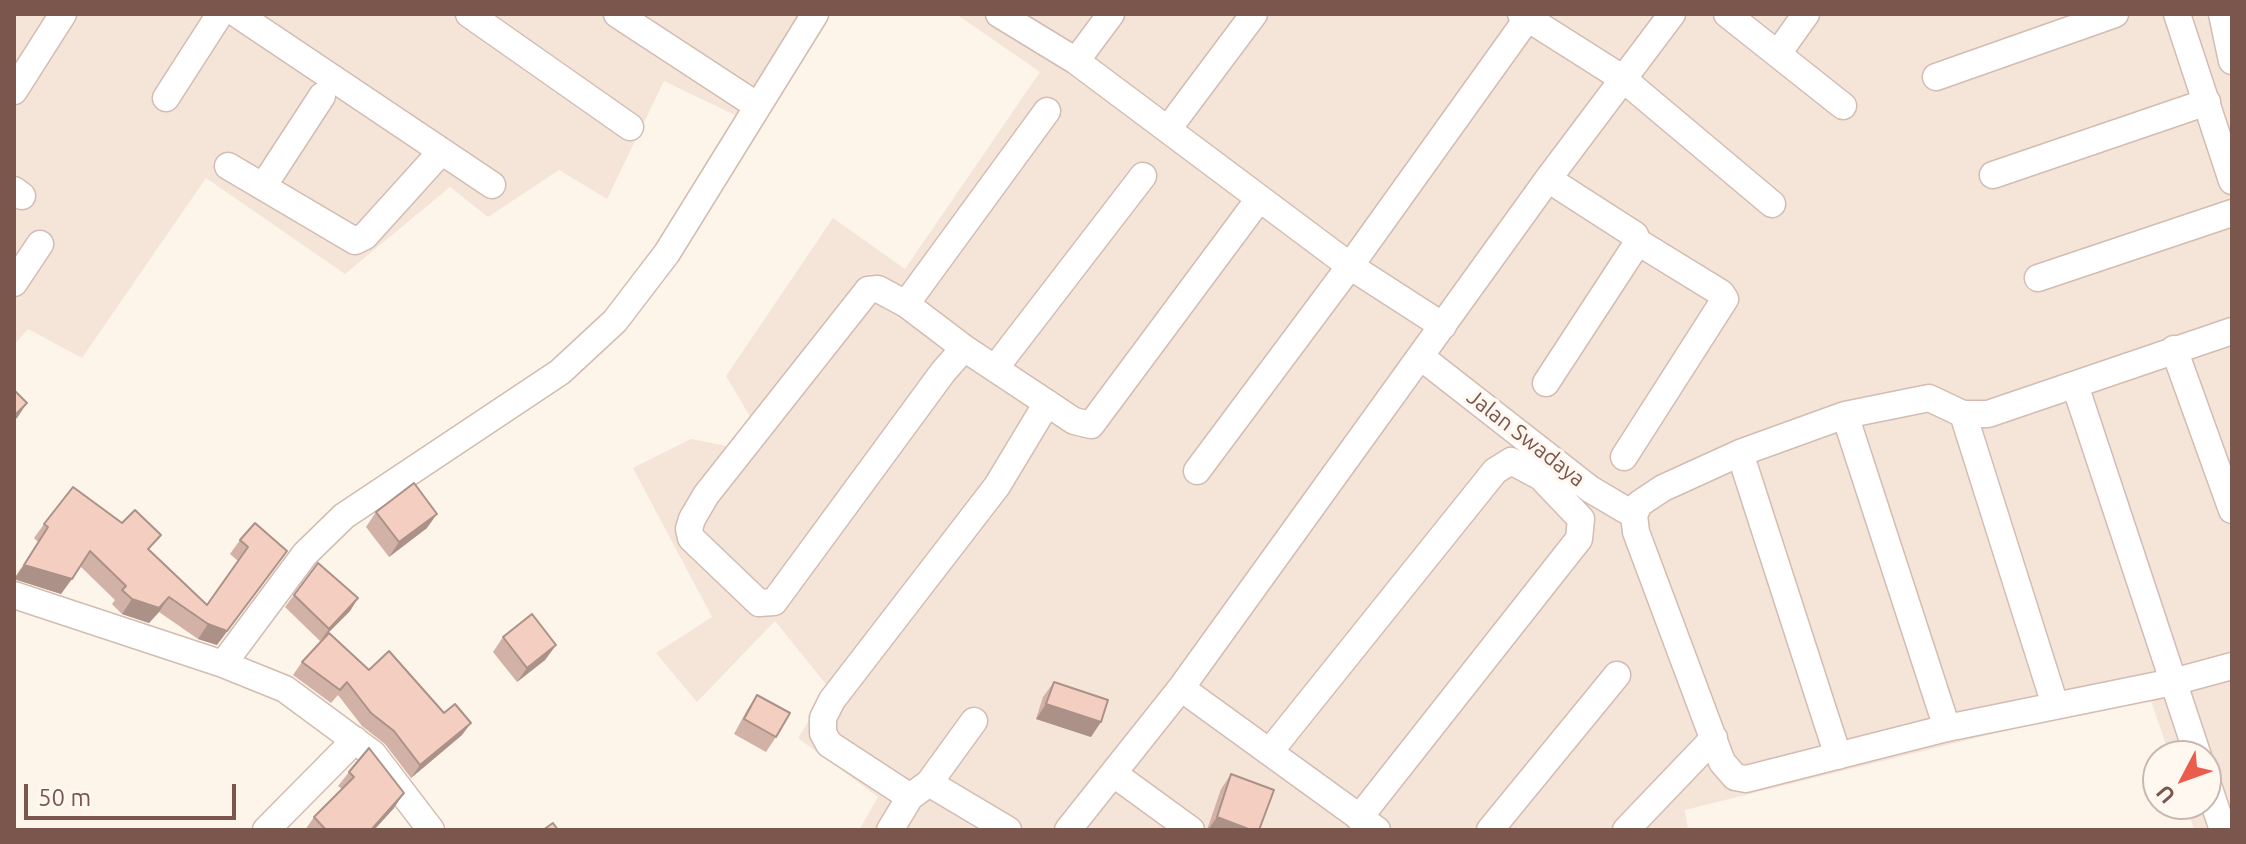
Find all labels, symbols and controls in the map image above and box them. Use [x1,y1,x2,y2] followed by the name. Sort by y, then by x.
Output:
[1462,384,1590,492] street label: Jalan Swadaya
[2142,740,2222,820] north arrow
[28,768,240,818] scale bar
[2151,781,2180,809] text: U
[38,784,91,811] text: 50 m

